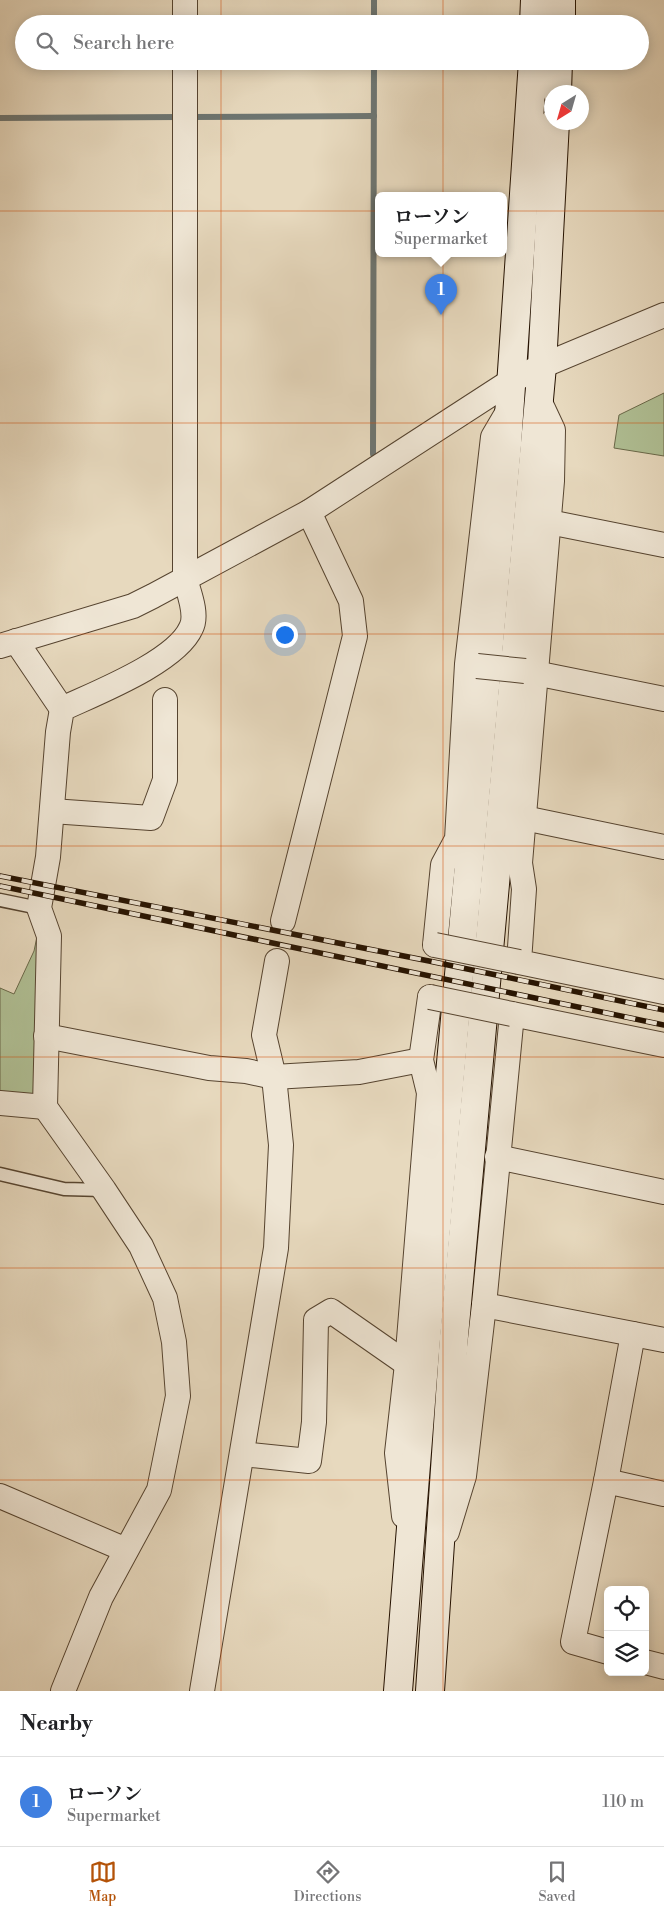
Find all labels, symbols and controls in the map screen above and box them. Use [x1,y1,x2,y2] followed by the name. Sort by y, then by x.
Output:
[15,15,649,70] search box
[33,29,61,57] icon: search
[73,31,174,55] text: Search here
[544,85,589,130] north arrow
[375,192,507,257] popup
[394,205,469,229] text: ローソン
[394,229,488,249] text: Supermarket
[425,274,457,315] pin: 1
[272,622,298,648] your location
[604,1586,649,1676] map controls
[604,1586,649,1631] button: locate
[604,1631,649,1676] button: layers
[20,1711,93,1737] text: Nearby
[67,1782,142,1806] text: ローソン
[32,1792,40,1812] text: 1
[602,1792,644,1812] text: 110 m
[67,1806,161,1826] text: Supermarket
[89,1858,117,1906] tab: Map
[294,1858,361,1906] tab: Directions
[539,1858,575,1906] tab: Saved

